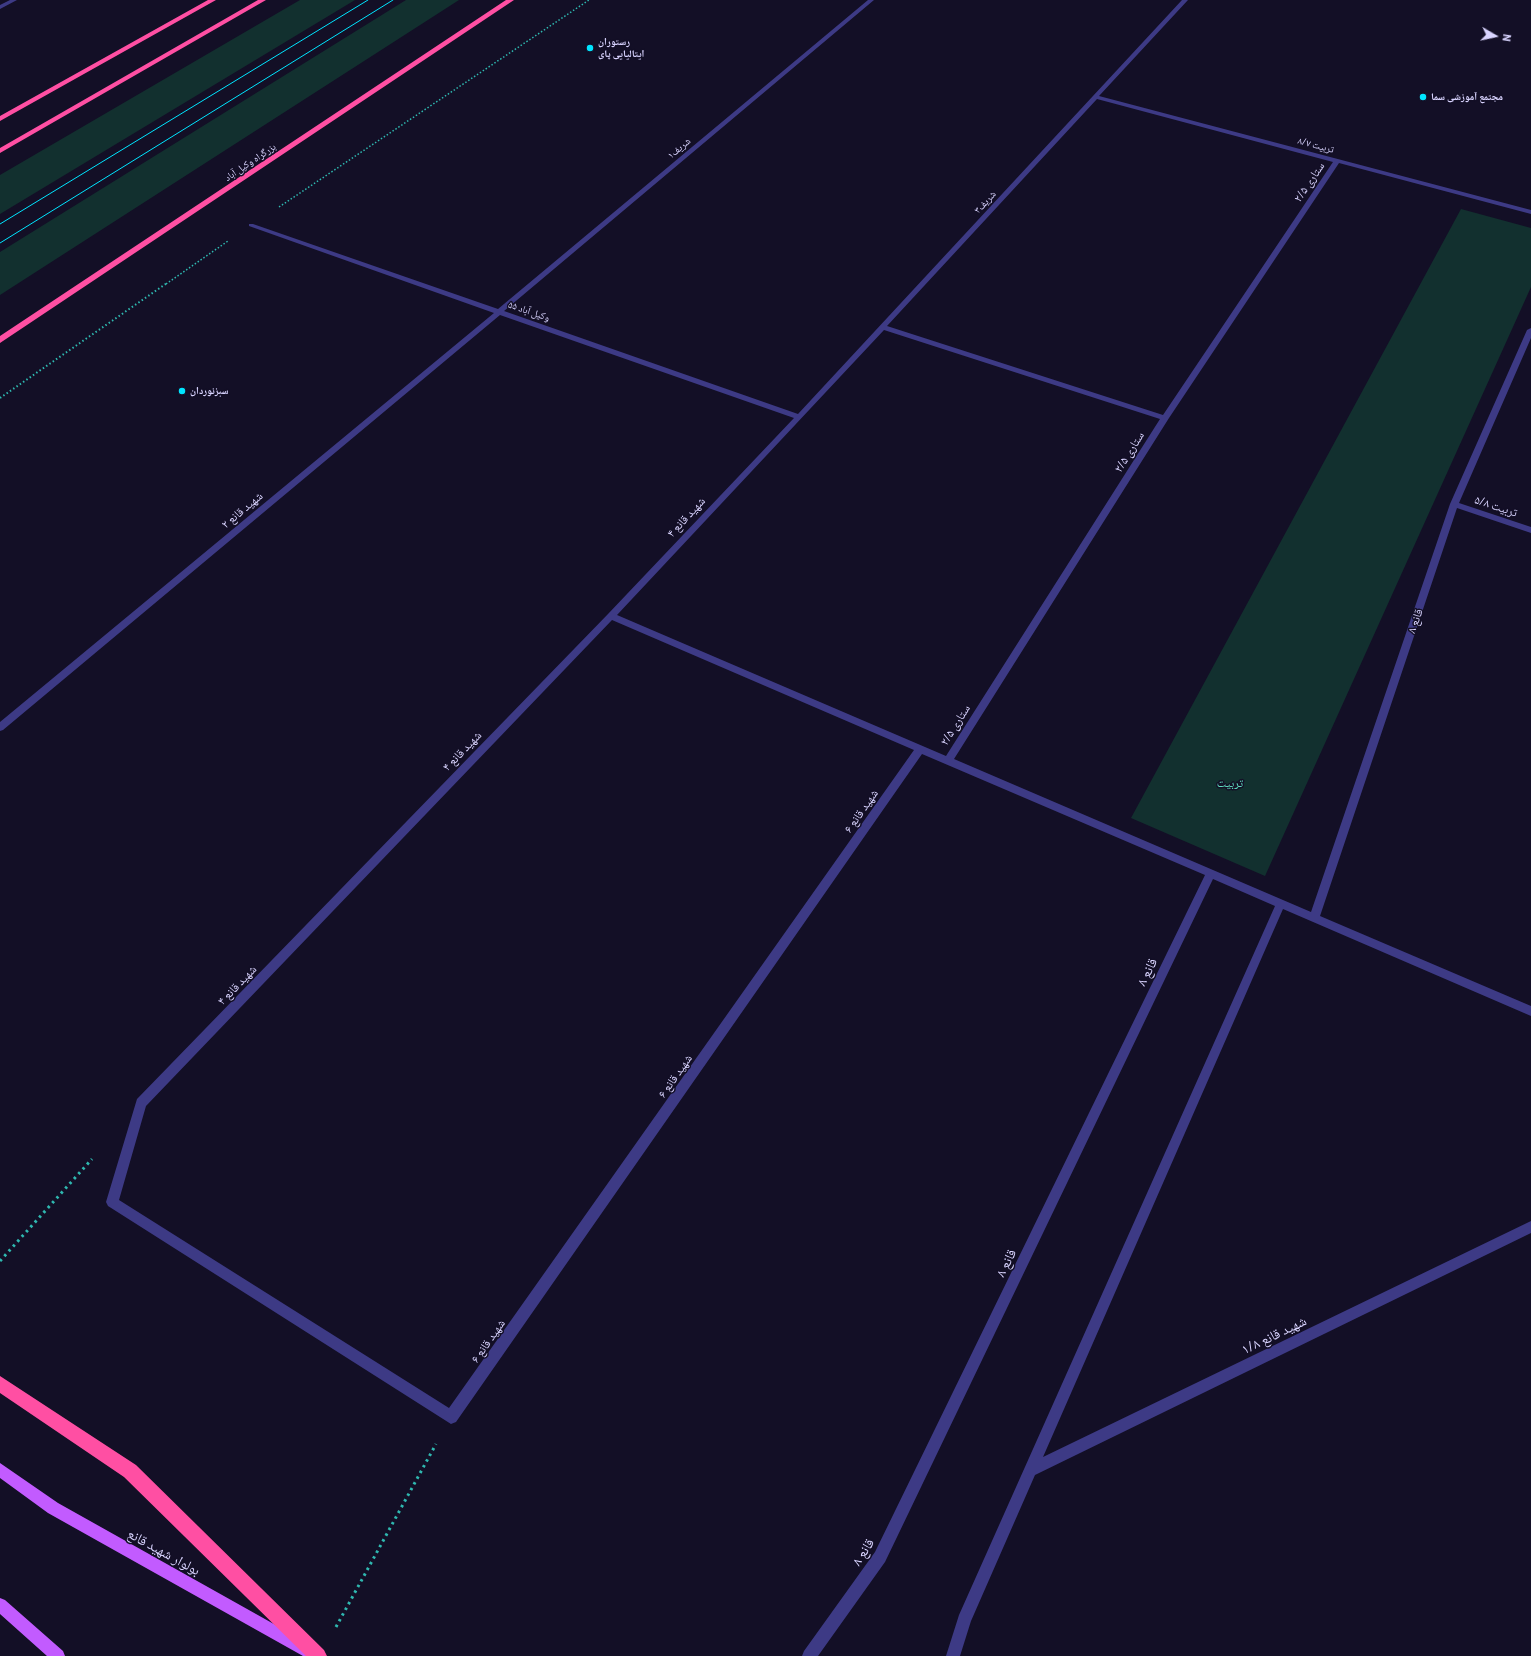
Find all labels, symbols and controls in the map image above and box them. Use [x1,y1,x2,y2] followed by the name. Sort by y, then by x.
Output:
[1475,16,1515,56] north arrow
[1500,33,1514,43] text: N
[598,36,644,60] place label: رستوران ایتالیایی پای
[585,43,595,53] marker: رستوران ایتالیایی پای
[1431,91,1503,103] place label: مجتمع آموزشی سما
[1418,92,1428,102] marker: مجتمع آموزشی سما
[1297,134,1335,156] street label: تربیت ۸/۷
[665,135,693,161] street label: شریف١
[222,140,278,184] street label: بزرگراه وکیل آباد
[1290,159,1328,205] street label: ستاری ۲/۵
[972,188,998,216] street label: شریف٣
[507,298,551,324] street label: ۵۵ وکیل آباد
[190,385,228,397] place label: سبزنوردان
[177,386,187,396] marker: سبزنوردان
[1111,429,1147,475] street label: ستاری ۲/۵
[218,488,266,532] street label: شهید قانع ۲
[1473,492,1519,520] street label: تربیت ۵/۸
[664,494,708,540] street label: شهید قانع ۴
[1404,607,1426,635] street label: قانع ۸
[937,702,973,748] street label: ستاری ۲/۵
[440,728,484,774] street label: شهید قانع ۴
[1217,776,1243,790] park label: تربیت
[841,786,881,836] street label: شهید قانع ۶
[1133,955,1161,989] street label: قانع ۸
[215,962,259,1008] street label: شهید قانع ۴
[655,1051,695,1101] street label: شهید قانع ۶
[992,1246,1020,1280] street label: قانع ۸
[1239,1312,1309,1358] street label: شهید قانع ۱/۸
[468,1316,508,1366] street label: شهید قانع ۶
[125,1525,203,1579] street label: بولوار شهید قانع
[848,1535,878,1569] street label: قانع ۸

